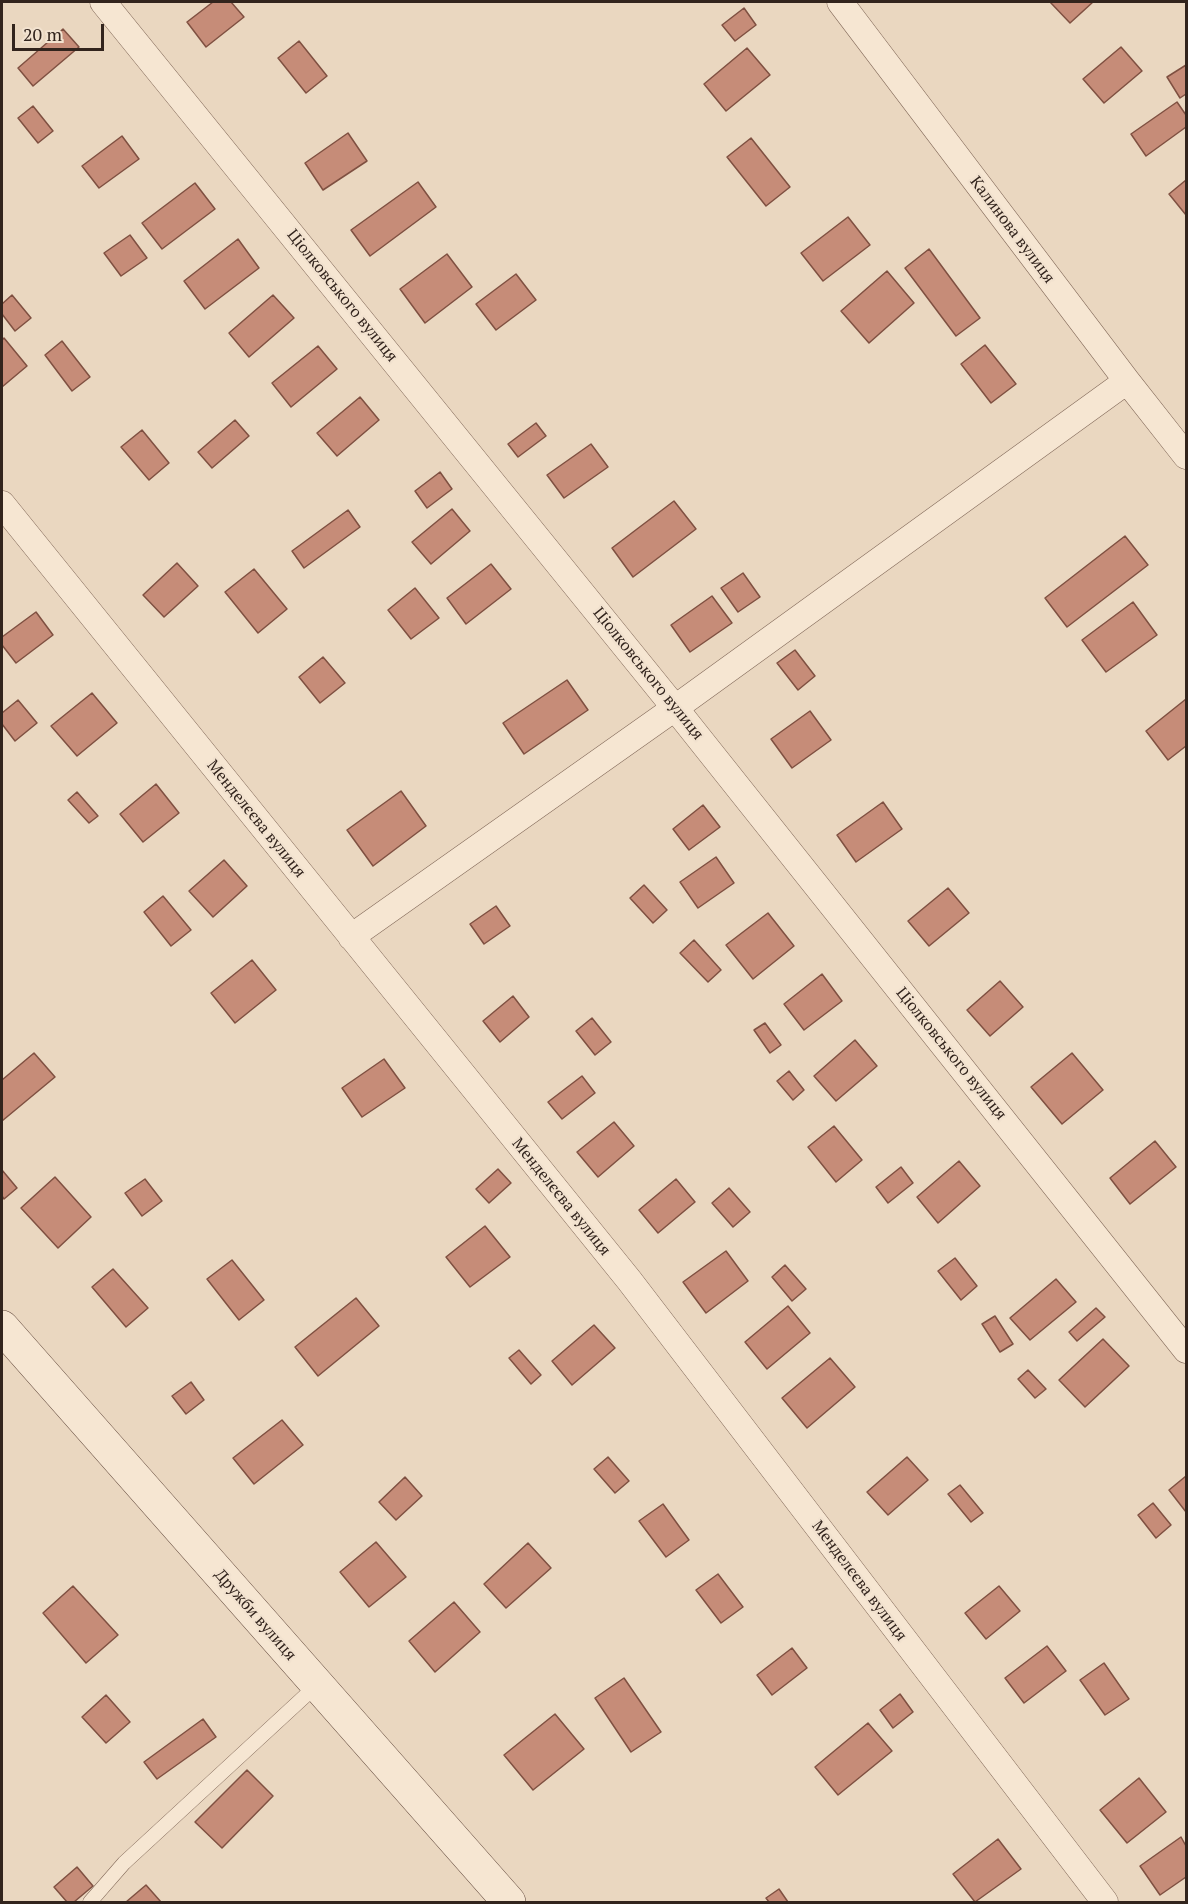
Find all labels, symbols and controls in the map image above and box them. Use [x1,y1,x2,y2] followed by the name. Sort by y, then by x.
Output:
[15,12,106,50] scale bar
[23,22,62,46] text: 20 m
[966,173,1058,287] street label: Калинова вулиця
[283,226,401,366] street label: Ціолковського вулиця
[589,604,707,744] street label: Ціолковського вулиця
[203,756,309,882] street label: Менделєєва вулиця
[892,984,1010,1124] street label: Ціолковського вулиця
[508,1134,614,1260] street label: Менделєєва вулиця
[807,1517,911,1645] street label: Менделєєва вулиця
[210,1565,300,1665] street label: Дружби вулиця

